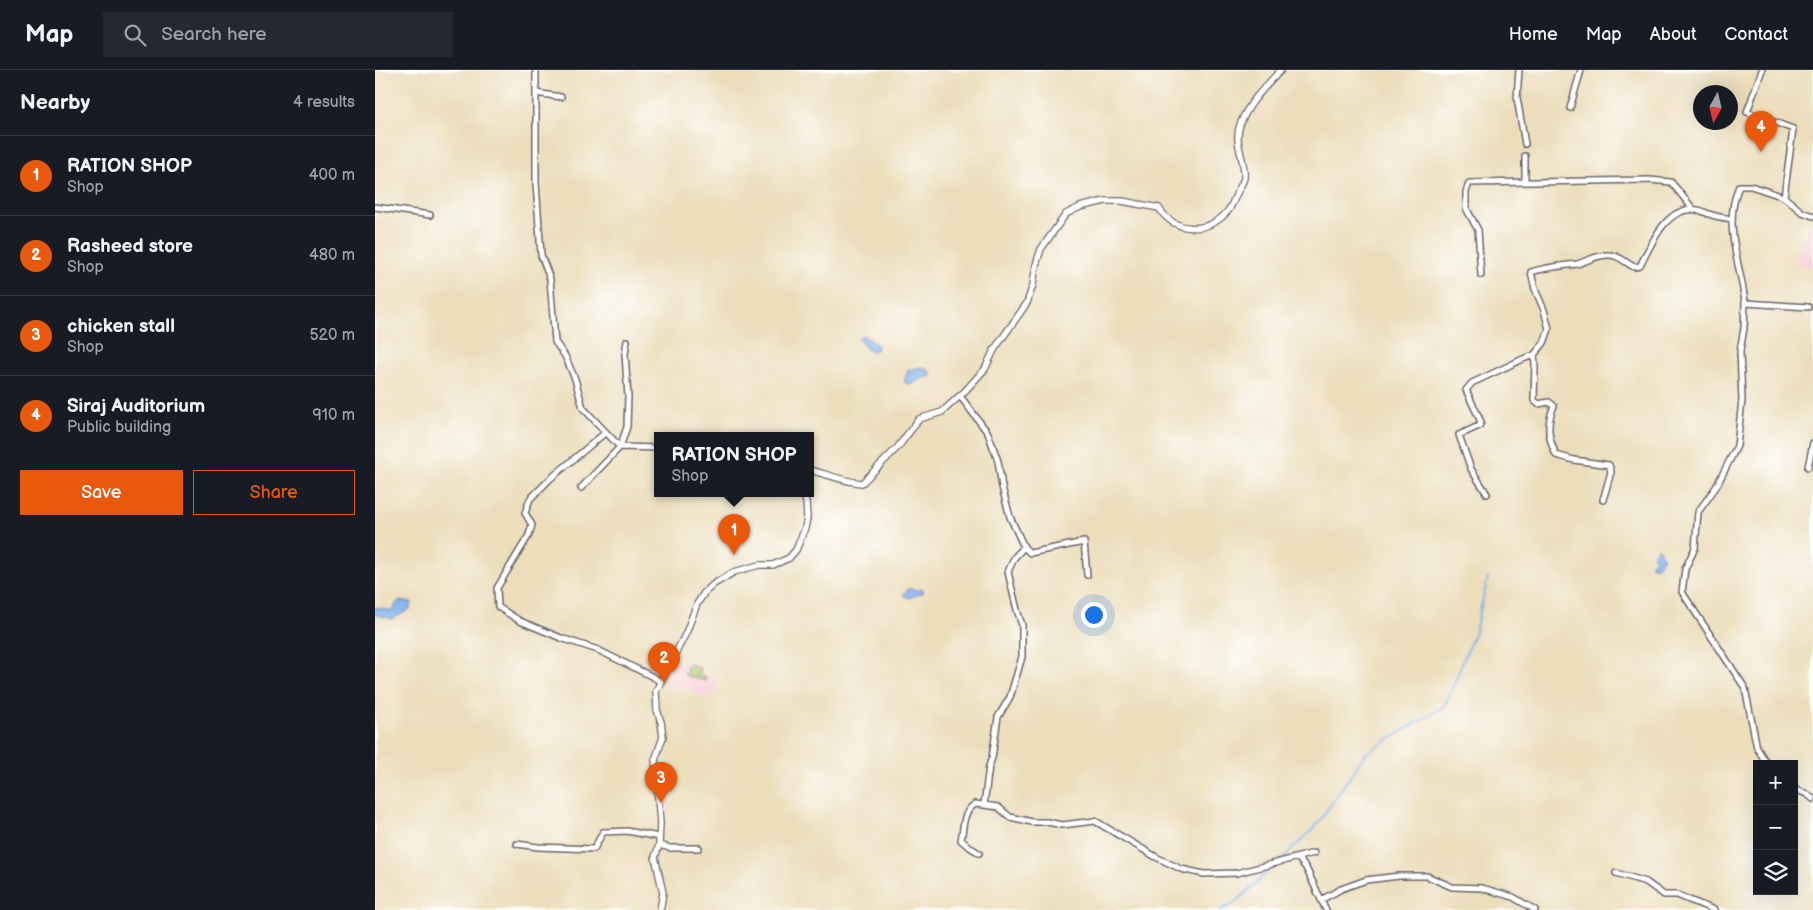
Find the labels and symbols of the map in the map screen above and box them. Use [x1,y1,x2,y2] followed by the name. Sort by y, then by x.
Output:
[1693,85,1738,130] north arrow
[1745,111,1777,152] pin: 4
[718,514,750,555] pin: 1
[1081,602,1107,628] your location
[648,642,680,683] pin: 2
[645,762,677,803] pin: 3

